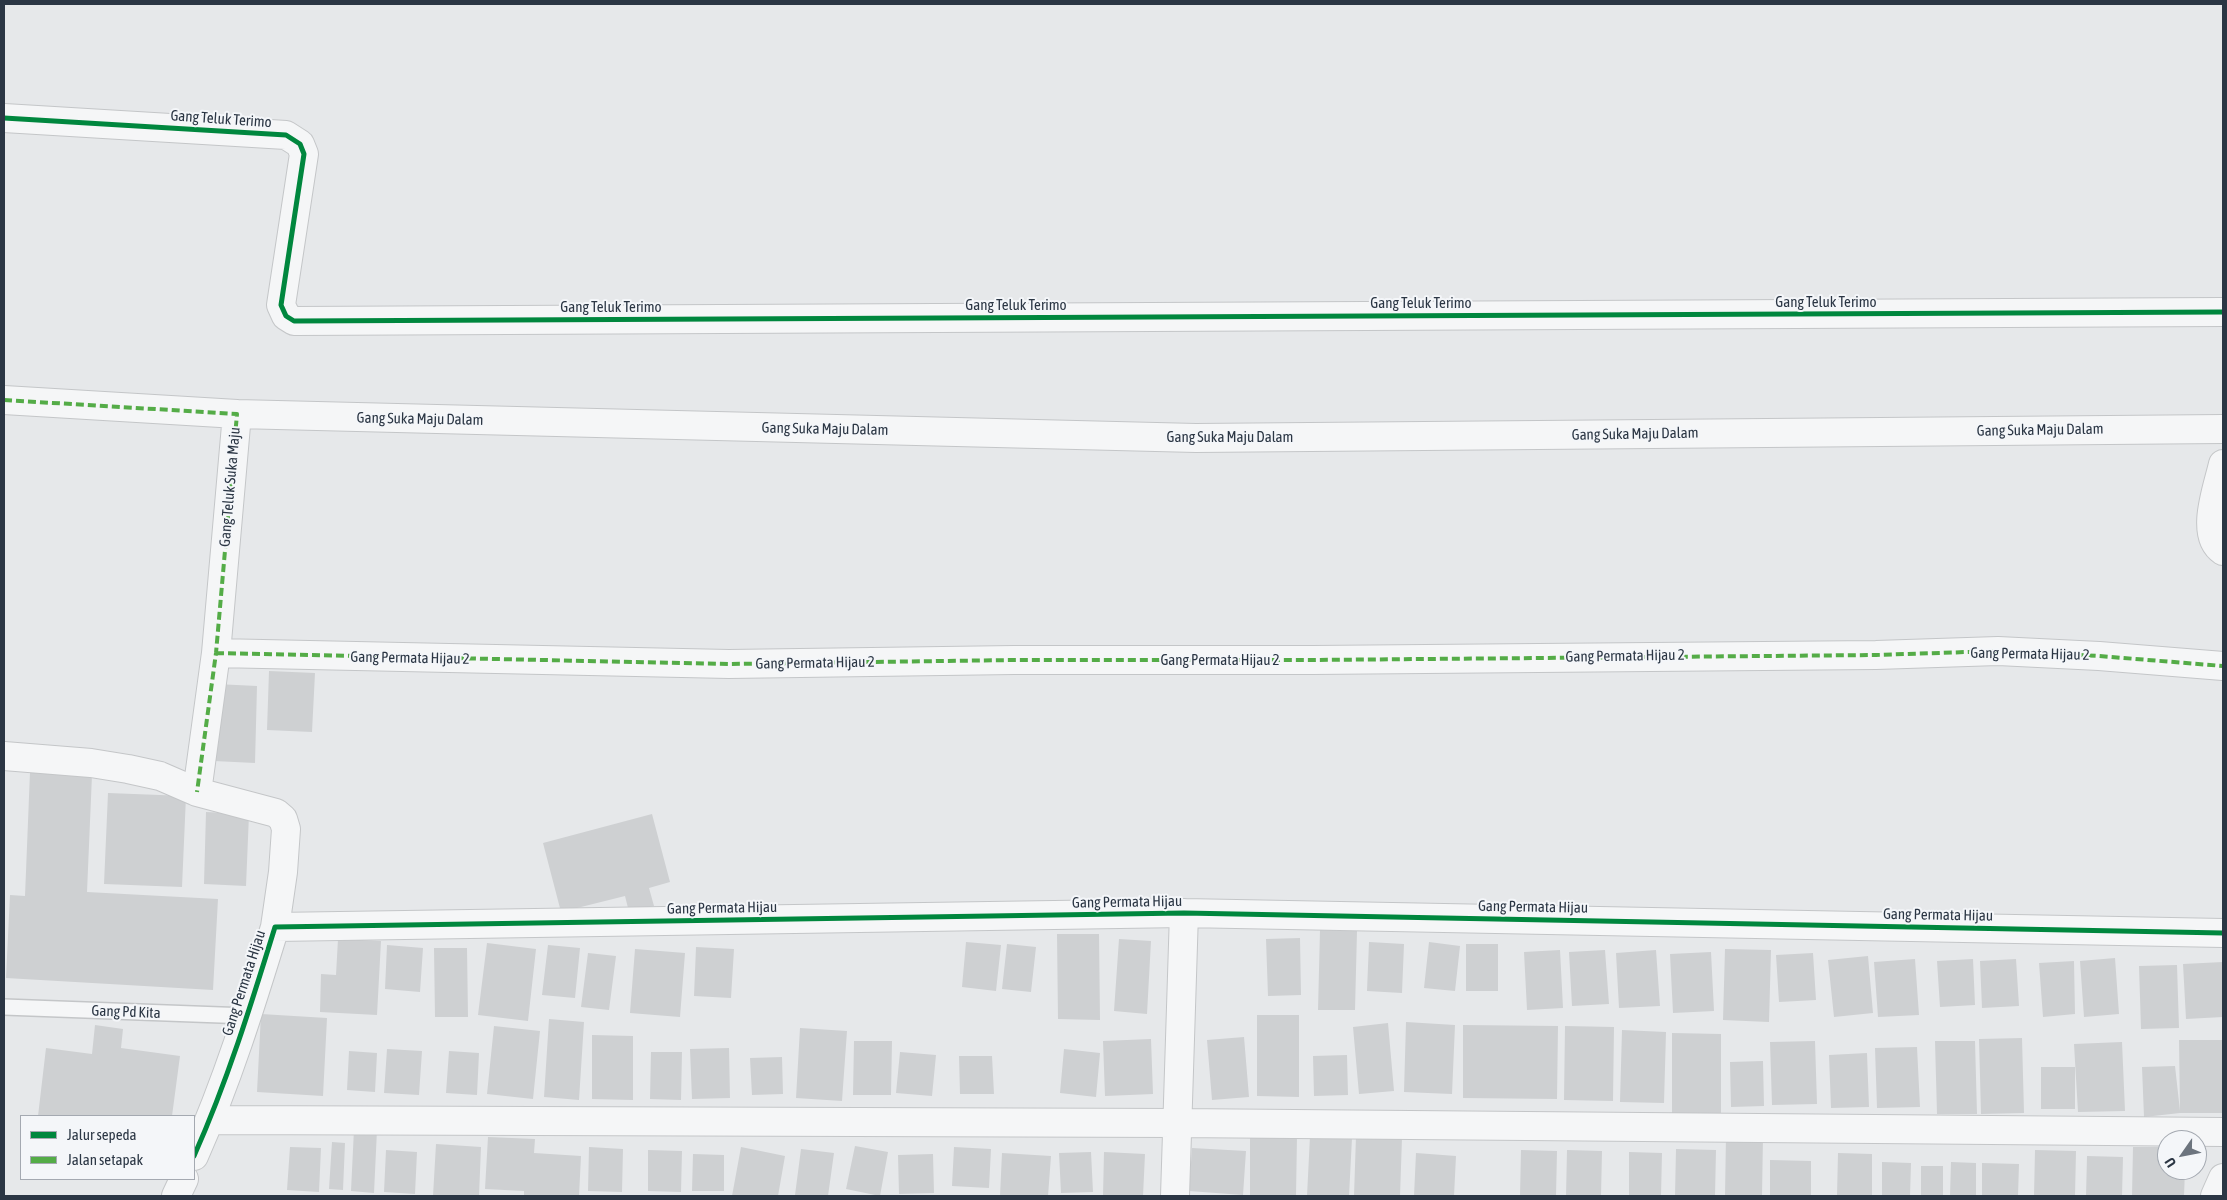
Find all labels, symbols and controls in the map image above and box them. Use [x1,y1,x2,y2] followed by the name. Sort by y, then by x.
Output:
[170,106,272,132] street label: Gang Teluk Terimo
[1775,293,1877,311] street label: Gang Teluk Terimo
[1370,294,1472,312] street label: Gang Teluk Terimo
[965,296,1067,314] street label: Gang Teluk Terimo
[560,298,662,316] street label: Gang Teluk Terimo
[356,409,484,429] street label: Gang Suka Maju Dalam
[761,419,889,439] street label: Gang Suka Maju Dalam
[1976,420,2104,440] street label: Gang Suka Maju Dalam
[1571,424,1699,444] street label: Gang Suka Maju Dalam
[216,426,244,548] street label: Gang Teluk Suka Maju
[1167,428,1293,446] street label: Gang Suka Maju Dalam
[1970,644,2090,664] street label: Gang Permata Hijau 2
[1565,646,1685,666] street label: Gang Permata Hijau 2
[350,648,470,668] street label: Gang Permata Hijau 2
[1160,651,1280,669] street label: Gang Permata Hijau 2
[755,653,875,673] street label: Gang Permata Hijau 2
[1072,892,1182,912] street label: Gang Permata Hijau
[1478,897,1588,917] street label: Gang Permata Hijau
[667,898,777,918] street label: Gang Permata Hijau
[1883,905,1993,925] street label: Gang Permata Hijau
[218,928,270,1038] street label: Gang Permata Hijau
[91,1002,161,1022] street label: Gang Pd Kita
[20,1115,195,1180] legend
[67,1126,137,1143] text: Jalur sepeda
[2157,1130,2207,1180] north arrow
[67,1151,143,1168] text: Jalan setapak
[2161,1155,2179,1170] text: U

